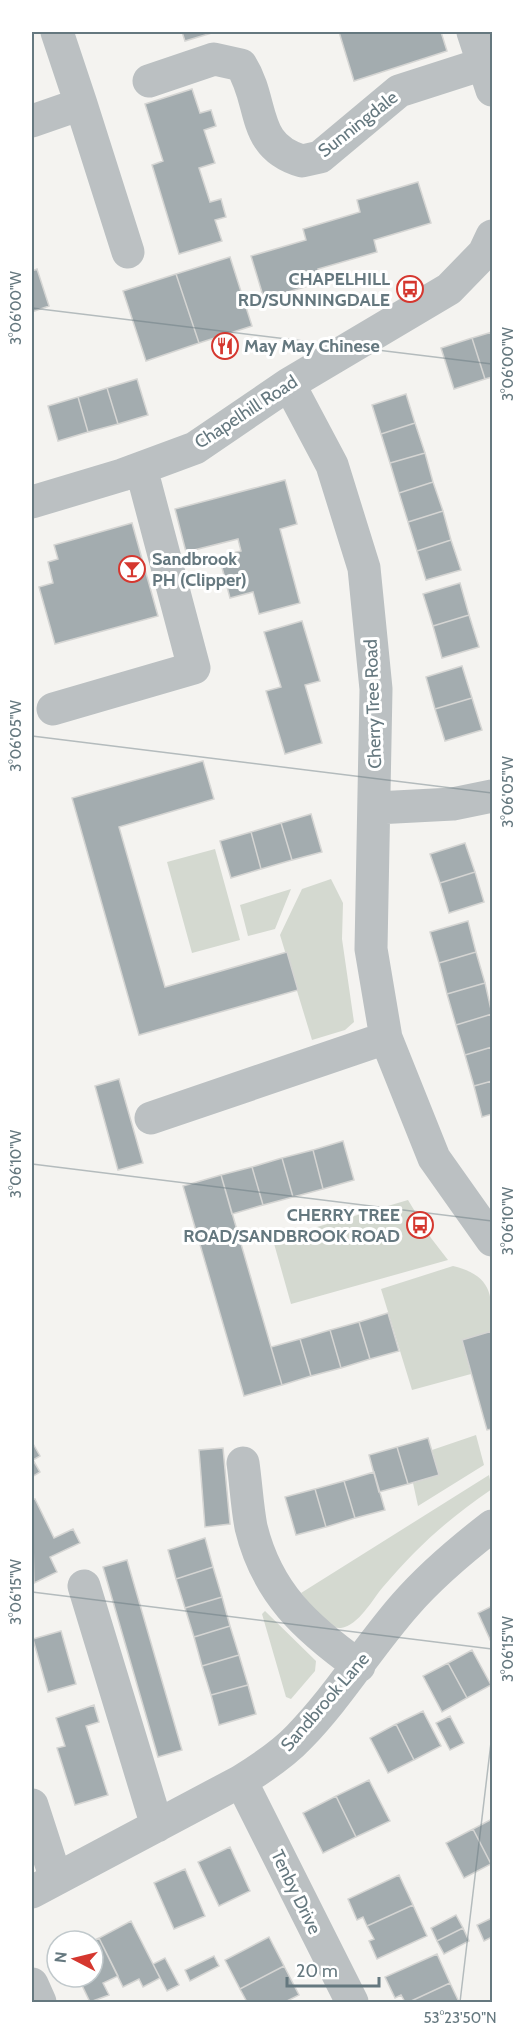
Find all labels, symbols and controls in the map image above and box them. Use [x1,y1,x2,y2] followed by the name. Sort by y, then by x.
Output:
[314,86,402,162] street label: Sunningdale
[238,268,390,311] place label: CHAPELHILL RD/SUNNINGDALE
[7,270,25,345] text: 3°06'00"W
[395,274,425,304] bus stop icon: CHAPELHILL RD/SUNNINGDALE
[499,326,517,401] text: 3°06'00"W
[210,331,240,361] restaurant icon: May May Chinese
[244,335,380,357] place label: May May Chinese
[190,371,302,453] street label: Chapelhill Road
[152,548,247,591] place label: Sandbrook PH (Clipper)
[117,554,147,584] bar icon: Sandbrook PH (Clipper)
[360,639,386,769] street label: Cherry Tree Road
[7,699,25,772] text: 3°06'05"W
[499,755,517,828] text: 3°06'05"W
[7,1129,25,1198] text: 3°06'10"W
[499,1186,517,1255] text: 3°06'10"W
[183,1204,400,1247] place label: CHERRY TREE ROAD/SANDBROOK ROAD
[405,1210,435,1240] bus stop icon: CHERRY TREE ROAD/SANDBROOK ROAD
[7,1558,25,1625] text: 3°06'15"W
[499,1615,517,1682] text: 3°06'15"W
[276,1648,374,1756] street label: Sandbrook Lane
[266,1846,326,1938] street label: Tenby Drive
[45,1929,105,1989] north arrow
[50,1950,71,1964] text: N
[287,1950,378,1988] scale bar
[296,1960,338,1982] text: 20 m
[423,2009,497,2027] text: 53°23'50"N

